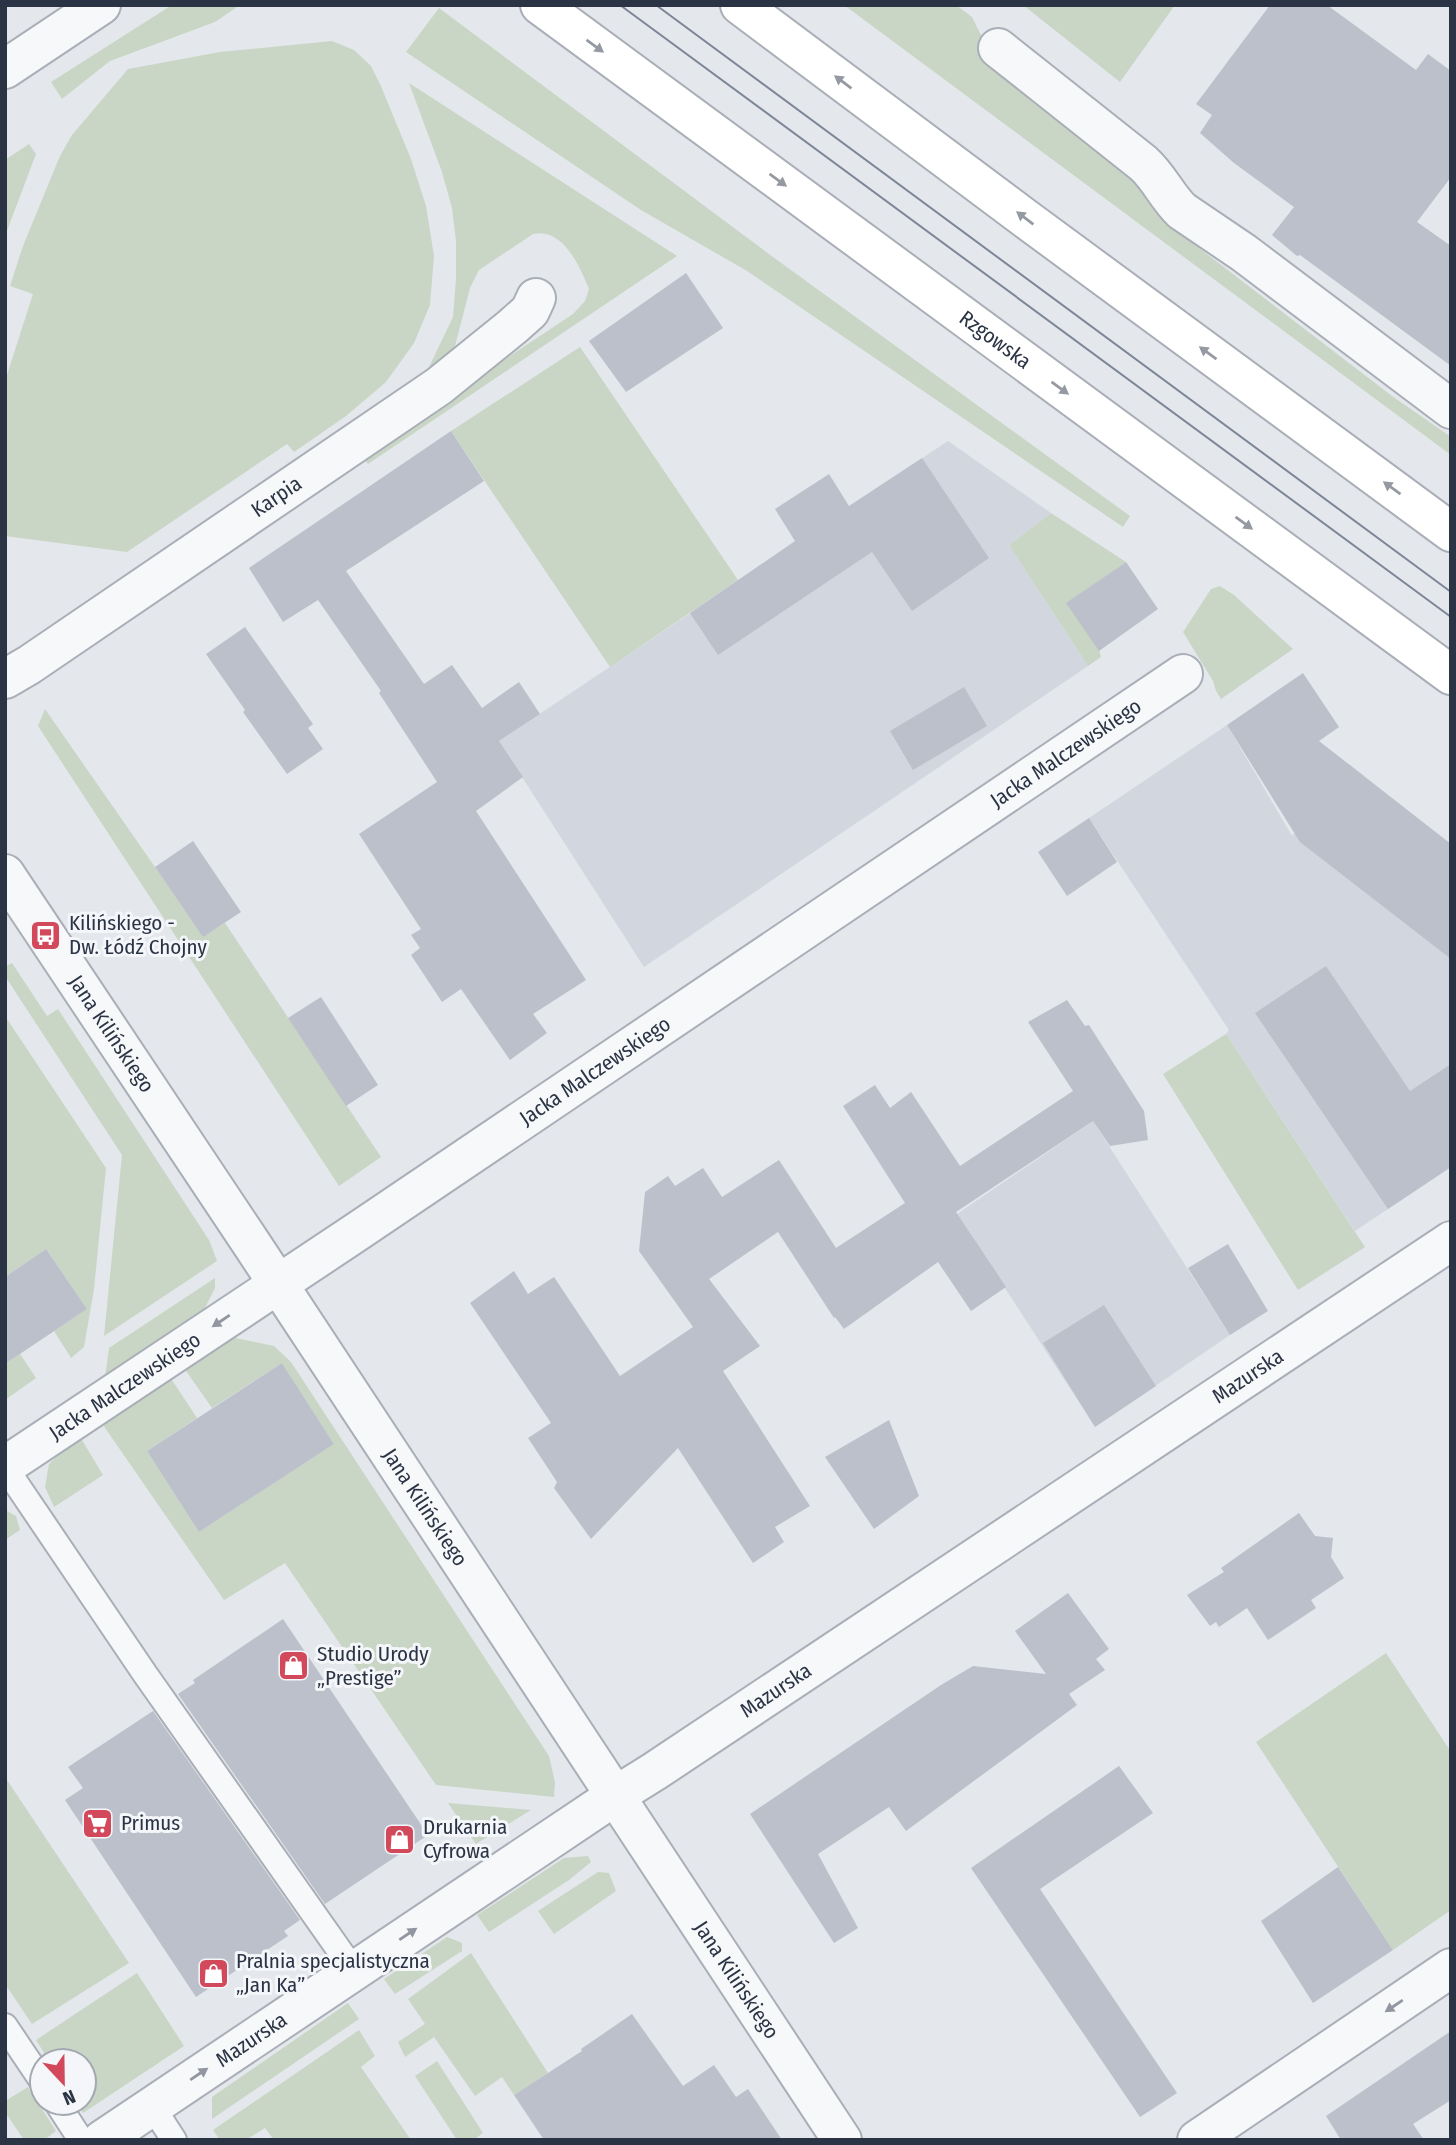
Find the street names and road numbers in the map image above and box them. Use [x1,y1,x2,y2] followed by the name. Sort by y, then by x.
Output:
[954,305,1036,375] street label: Rzgowska
[246,470,307,523] street label: Karpia
[985,693,1146,813] street label: Jacka Malczewskiego
[63,970,160,1097] street label: Jana Kilińskiego
[515,1011,675,1131] street label: Jacka Malczewskiego
[44,1326,206,1446] street label: Jacka Malczewskiego
[1207,1343,1288,1409] street label: Mazurska
[377,1443,473,1571] street label: Jana Kilińskiego
[735,1658,816,1724] street label: Mazurska
[688,1916,785,2044] street label: Jana Kilińskiego
[211,2007,292,2073] street label: Mazurska

